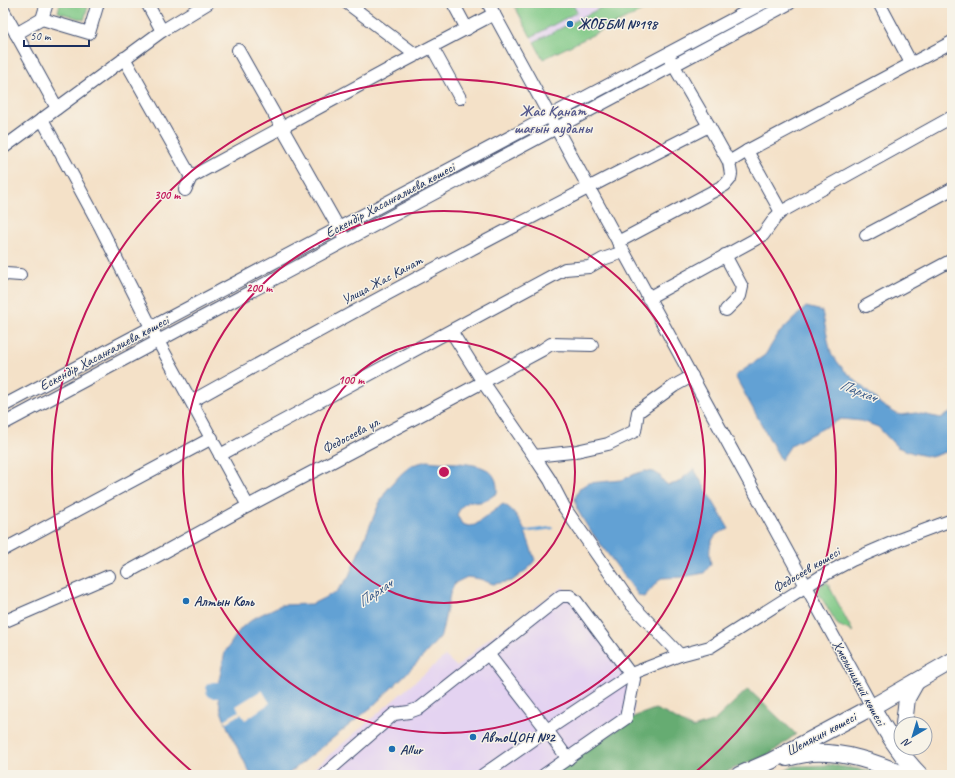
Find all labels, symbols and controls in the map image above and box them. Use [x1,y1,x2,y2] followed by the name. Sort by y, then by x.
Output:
[578,16,659,33] place label: ЖОББМ №198
[565,19,575,29] marker: ЖОББМ №198
[24,22,89,48] scale bar
[30,28,52,44] text: 50 m
[514,102,594,138] district label: Жас Қанат шағын ауданы
[322,158,460,241] street label: Ескендір Хасанғалиева көшесі
[154,187,181,203] text: 300 m
[339,251,427,308] street label: Улица Жас Канат
[246,280,273,296] text: 200 m
[36,311,174,394] street label: Ескендір Хасанғалиева көшесі
[338,372,365,388] text: 100 m
[837,375,882,408] water label: Пархач
[319,413,383,457] street label: Федосеева ул.
[437,465,451,479] centre of rings
[769,542,845,597] street label: Федосеев көшесі
[354,573,398,611] water label: Пархач
[194,593,255,610] place label: Алтын Коль
[181,596,191,606] marker: Алтын Коль
[829,637,891,731] street label: Хмельницкий көшесі
[783,707,861,760] street label: Шемякин көшесі
[893,716,933,756] north arrow
[481,729,556,746] place label: АвтоЦОН №2
[468,732,478,742] marker: АвтоЦОН №2
[898,735,914,751] text: N
[400,741,424,758] place label: Allur
[387,744,397,754] marker: Allur

